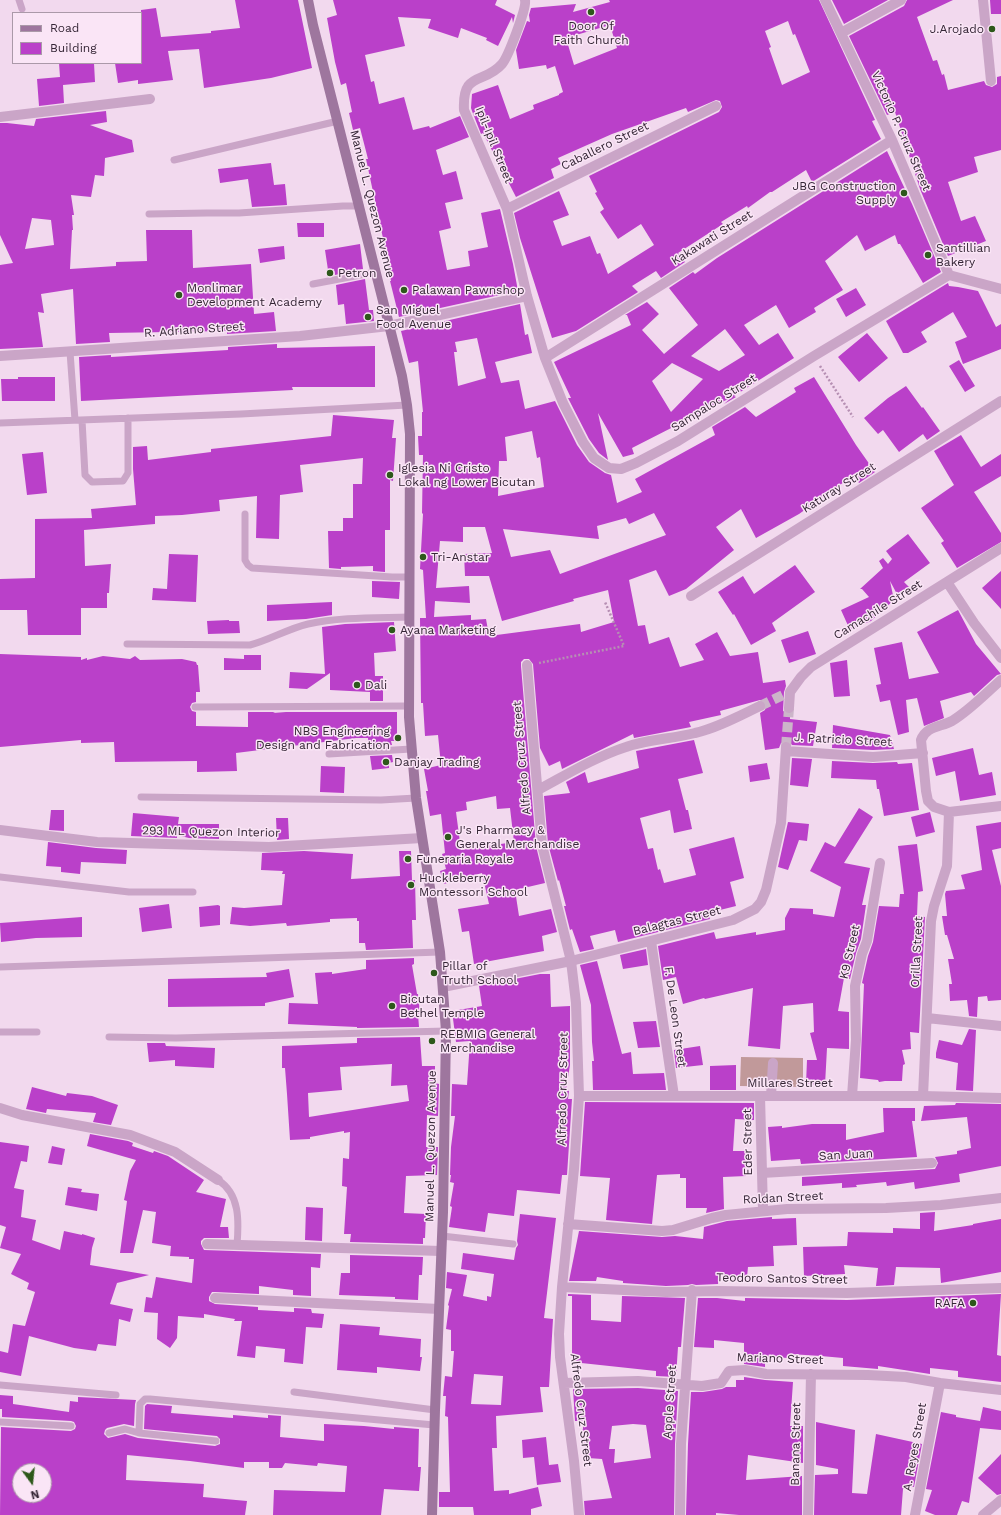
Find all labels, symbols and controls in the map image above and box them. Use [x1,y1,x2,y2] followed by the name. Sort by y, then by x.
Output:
[586,7,596,17] marker: Door Of Faith Church
[12,12,142,64] legend
[553,19,629,47] place label: Door Of Faith Church
[50,21,79,35] text: Road
[930,22,984,36] place label: J.Arojado
[987,24,997,34] marker: J.Arojado
[50,41,97,55] text: Building
[868,69,934,193] street label: Victorio P. Cruz Street
[472,104,516,186] street label: Ipil-Ipil Street
[559,119,651,173] street label: Caballero Street
[347,129,397,279] street label: Manuel L. Quezon Avenue
[793,179,896,207] place label: JBG Construction Supply
[899,188,909,198] marker: JBG Construction Supply
[669,207,755,269] street label: Kakawati Street
[936,241,991,269] place label: Santillian Bakery
[923,250,933,260] marker: Santillian Bakery
[338,266,376,280] place label: Petron
[325,268,335,278] marker: Petron
[187,281,322,309] place label: Monlimar Development Academy
[412,283,525,297] place label: Palawan Pawnshop
[399,285,409,295] marker: Palawan Pawnshop
[174,290,184,300] marker: Monlimar Development Academy
[376,303,451,331] place label: San Miguel Food Avenue
[363,312,373,322] marker: San Miguel Food Avenue
[143,319,245,341] street label: R. Adriano Street
[669,371,759,435] street label: Sampaloc Street
[799,460,879,516] street label: Katuray Street
[398,461,535,489] place label: Iglesia Ni Cristo Lokal ng Lower Bicutan
[385,470,395,480] marker: Iglesia Ni Cristo Lokal ng Lower Bicutan
[431,550,490,564] place label: Tri-Anstar
[418,552,428,562] marker: Tri-Anstar
[831,577,925,643] street label: Camachile Street
[400,623,496,637] place label: Ayana Marketing
[387,625,397,635] marker: Ayana Marketing
[365,678,387,692] place label: Dali
[352,680,362,690] marker: Dali
[510,701,534,815] street label: Alfredo Cruz Street
[256,724,390,752] place label: NBS Engineering Design and Fabrication
[794,730,892,750] street label: J. Patricio Street
[393,733,403,743] marker: NBS Engineering Design and Fabrication
[394,755,479,769] place label: Danjay Trading
[381,757,391,767] marker: Danjay Trading
[456,823,579,851] place label: J's Pharmacy & General Merchandise
[142,824,280,840] street label: 293 ML Quezon Interior
[443,832,453,842] marker: J's Pharmacy & General Merchandise
[416,852,513,866] place label: Funeraria Royale
[403,854,413,864] marker: Funeraria Royale
[419,871,528,899] place label: Huckleberry Montessori School
[406,880,416,890] marker: Huckleberry Montessori School
[632,903,722,939] street label: Balagtas Street
[908,916,926,988] street label: Orilla Street
[837,923,863,981] street label: K9 Street
[442,959,517,987] place label: Pillar of Truth School
[661,966,689,1068] street label: F. De Leon Street
[429,968,439,978] marker: Pillar of Truth School
[400,992,484,1020] place label: Bicutan Bethel Temple
[387,1001,397,1011] marker: Bicutan Bethel Temple
[440,1027,535,1055] place label: REBMIG General Merchandise
[555,1032,571,1146] street label: Alfredo Cruz Street
[427,1036,437,1046] marker: REBMIG General Merchandise
[422,1070,440,1222] street label: Manuel L. Quezon Avenue
[747,1076,833,1090] street label: Millares Street
[740,1108,756,1176] street label: Eder Street
[819,1146,873,1164] street label: San Juan
[742,1189,824,1207] street label: Roldan Street
[716,1271,848,1287] street label: Teodoro Santos Street
[935,1296,965,1310] place label: RAFA
[968,1298,978,1308] marker: RAFA
[736,1350,824,1368] street label: Mariano Street
[567,1353,595,1467] street label: Alfredo Cruz Street
[660,1365,680,1439] street label: Apple Street
[788,1402,804,1486] street label: Banana Street
[900,1402,930,1492] street label: A. Reyes Street
[12,1463,52,1503] north arrow
[29,1487,41,1501] text: N

